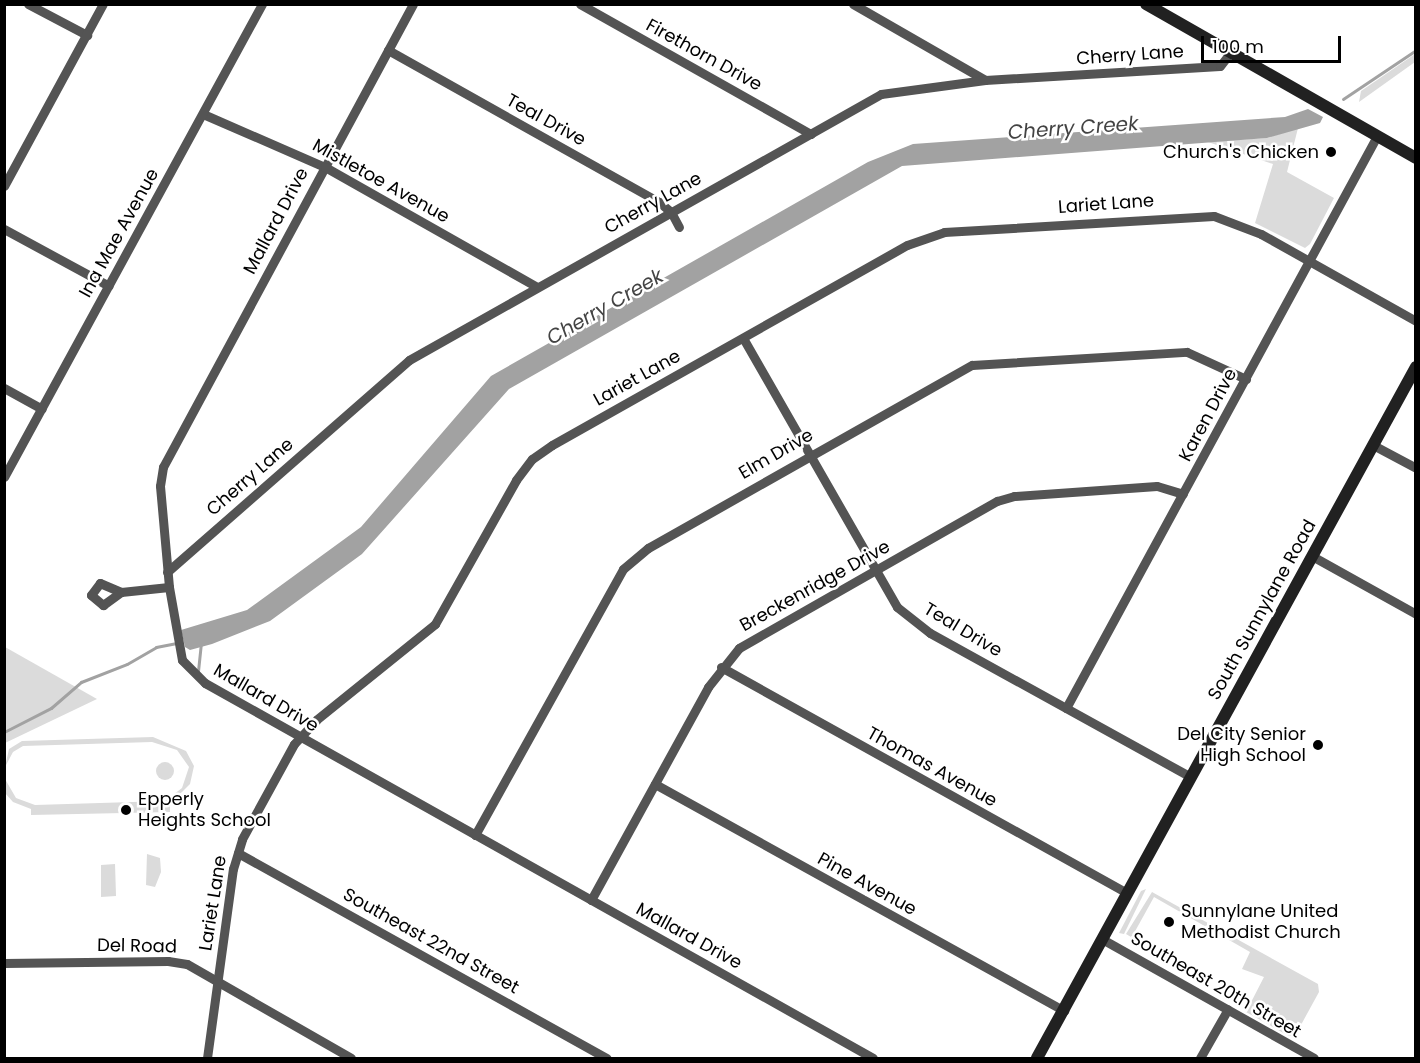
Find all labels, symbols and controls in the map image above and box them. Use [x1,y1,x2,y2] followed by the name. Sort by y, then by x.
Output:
[642,14,766,96] street label: Firethorn Drive
[1204,24,1344,62] scale bar
[1212,34,1264,59] text: 100 m
[1076,40,1184,70] street label: Cherry Lane
[503,89,589,151] street label: Teal Drive
[1007,111,1139,145] water label: Cherry Creek
[309,134,453,228] street label: Mistletoe Avenue
[1163,141,1319,163] place label: Church's Chicken
[1324,145,1338,159] marker: Church's Chicken
[239,164,313,278] street label: Mallard Drive
[75,165,163,301] street label: Ina Mae Avenue
[601,167,705,239] street label: Cherry Lane
[1057,190,1155,218] street label: Lariet Lane
[542,264,668,350] water label: Cherry Creek
[590,345,684,411] street label: Lariet Lane
[1174,365,1242,465] street label: Karen Drive
[735,424,817,484] street label: Elm Drive
[202,434,298,520] street label: Cherry Lane
[1203,516,1321,704] street label: South Sunnylane Road
[736,536,894,636] street label: Breckenridge Drive
[920,598,1006,662] street label: Teal Drive
[210,659,322,737] street label: Mallard Drive
[863,722,1001,812] street label: Thomas Avenue
[1177,724,1306,766] place label: Del City Senior High School
[1311,738,1325,752] marker: Del City Senior High School
[138,789,271,832] place label: Epperly Heights School
[119,803,133,817] marker: Epperly Heights School
[814,848,920,920] street label: Pine Avenue
[195,854,231,952] street label: Lariet Lane
[339,884,523,998] street label: Southeast 22nd Street
[632,898,746,974] street label: Mallard Drive
[1181,901,1341,944] place label: Sunnylane United Methodist Church
[1162,915,1176,929] marker: Sunnylane United Methodist Church
[1127,927,1305,1043] street label: Southeast 20th Street
[97,935,177,957] street label: Del Road

